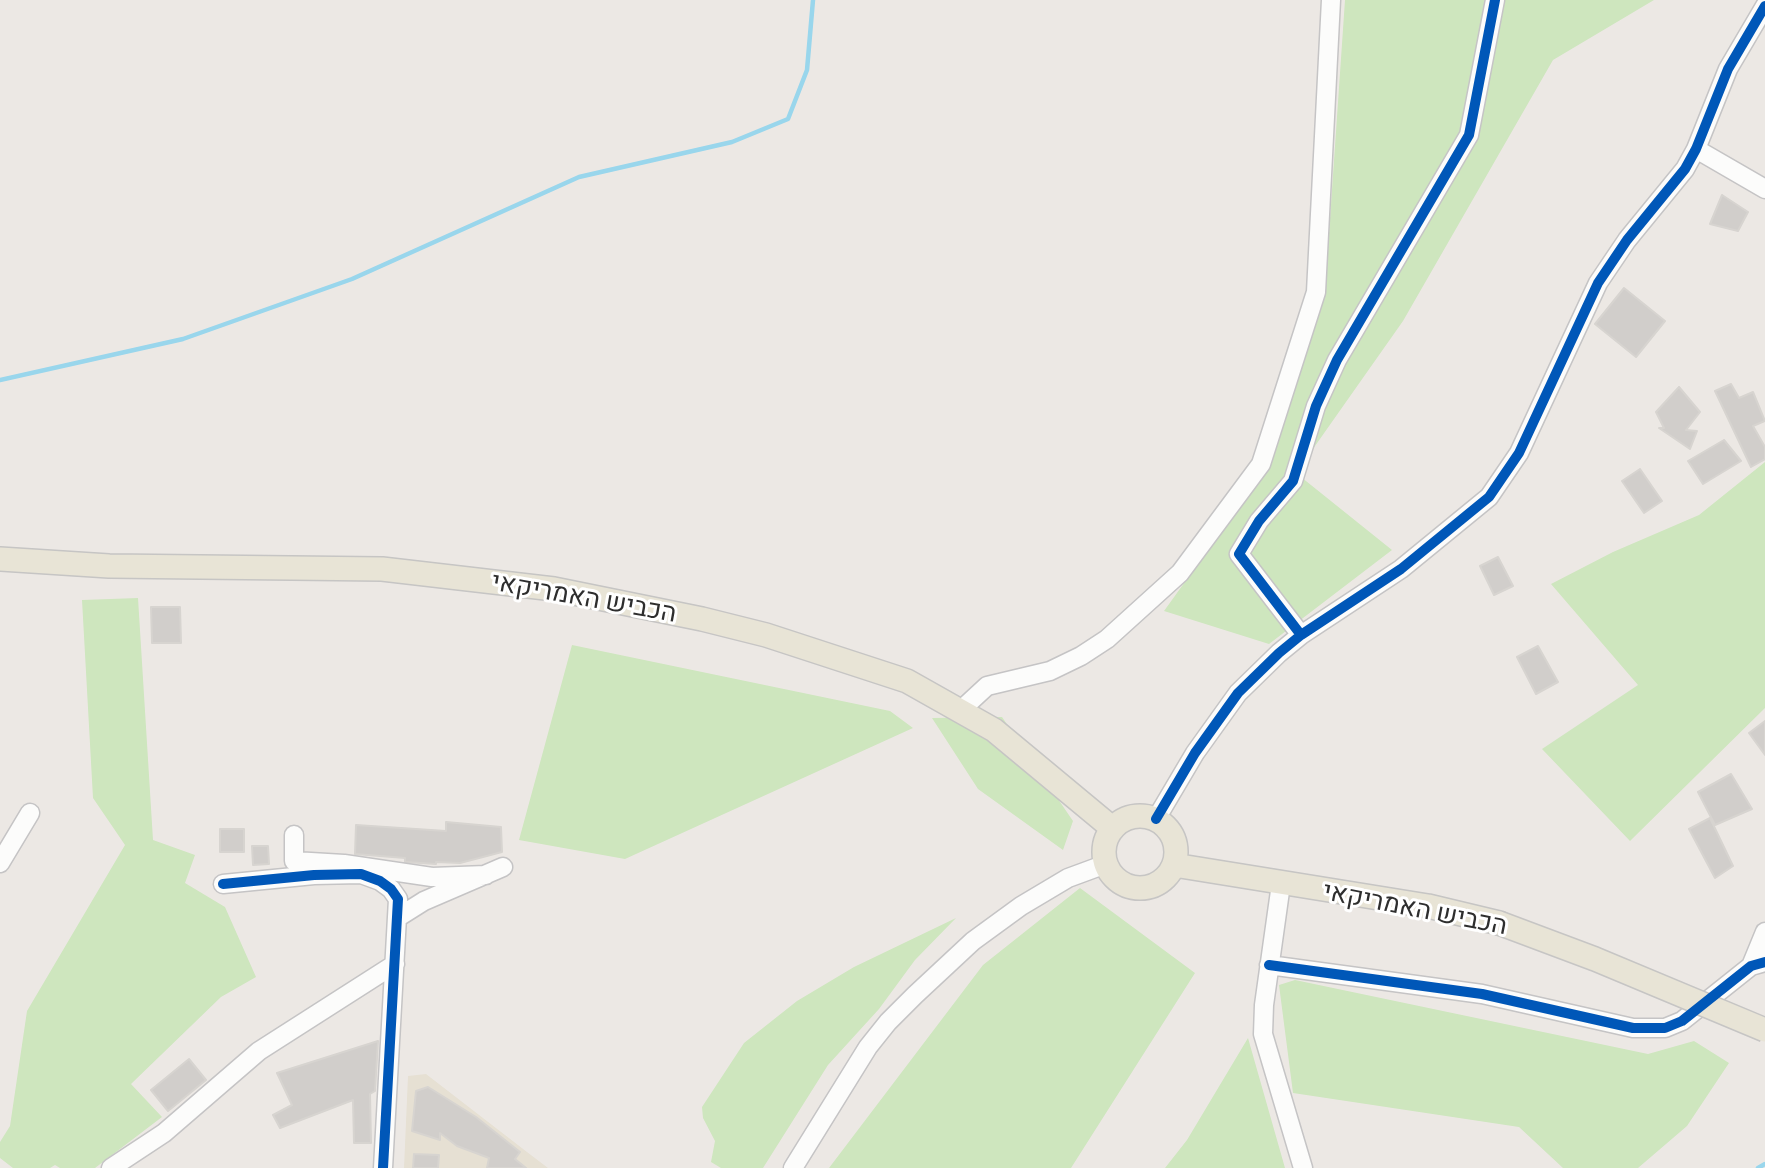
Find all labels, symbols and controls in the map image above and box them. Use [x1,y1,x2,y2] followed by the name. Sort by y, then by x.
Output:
[489,566,679,630] street label: הכביש האמריקאי
[1320,876,1510,942] street label: הכביש האמריקאי

